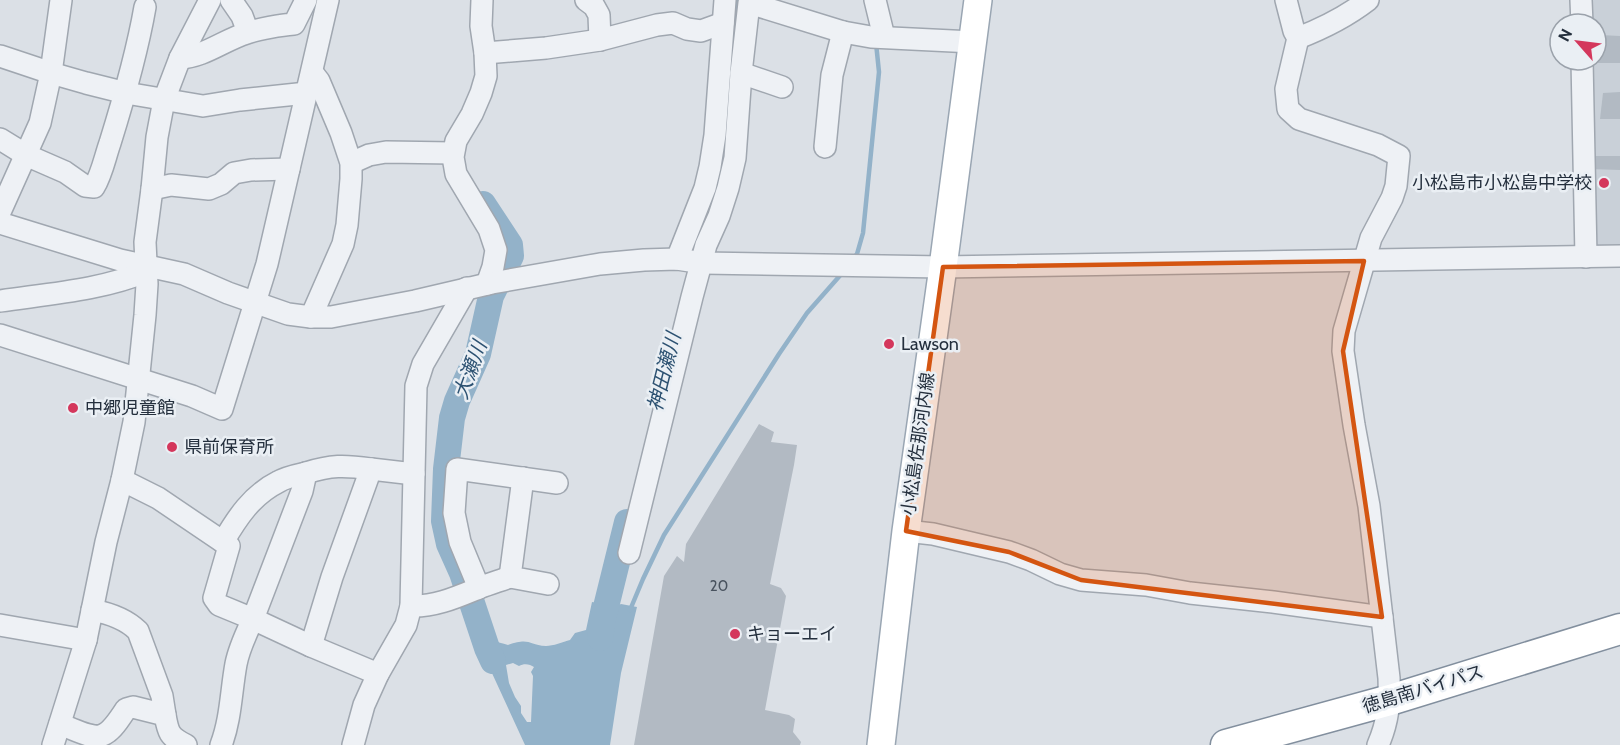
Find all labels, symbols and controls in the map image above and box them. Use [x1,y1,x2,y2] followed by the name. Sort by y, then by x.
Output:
[1548,12,1608,72] north arrow
[1554,26,1576,45] text: N
[1412,172,1592,194] place label: 小松島市小松島中学校
[1597,176,1611,190] marker: 小松島市小松島中学校
[643,328,686,414] water label: 神田瀬川
[901,333,959,355] place label: Lawson
[448,336,492,402] water label: 大瀬川
[882,337,896,351] marker: Lawson
[897,371,939,517] street label: 小松島佐那河内線
[85,397,175,419] place label: 中郷児童館
[66,401,80,415] marker: 中郷児童館
[184,436,274,458] place label: 県前保育所
[165,440,179,454] marker: 県前保育所
[710,577,728,595] house number: 20
[747,623,837,645] place label: キョーエイ
[728,627,742,641] marker: キョーエイ
[1360,660,1486,718] street label: 徳島南バイパス

